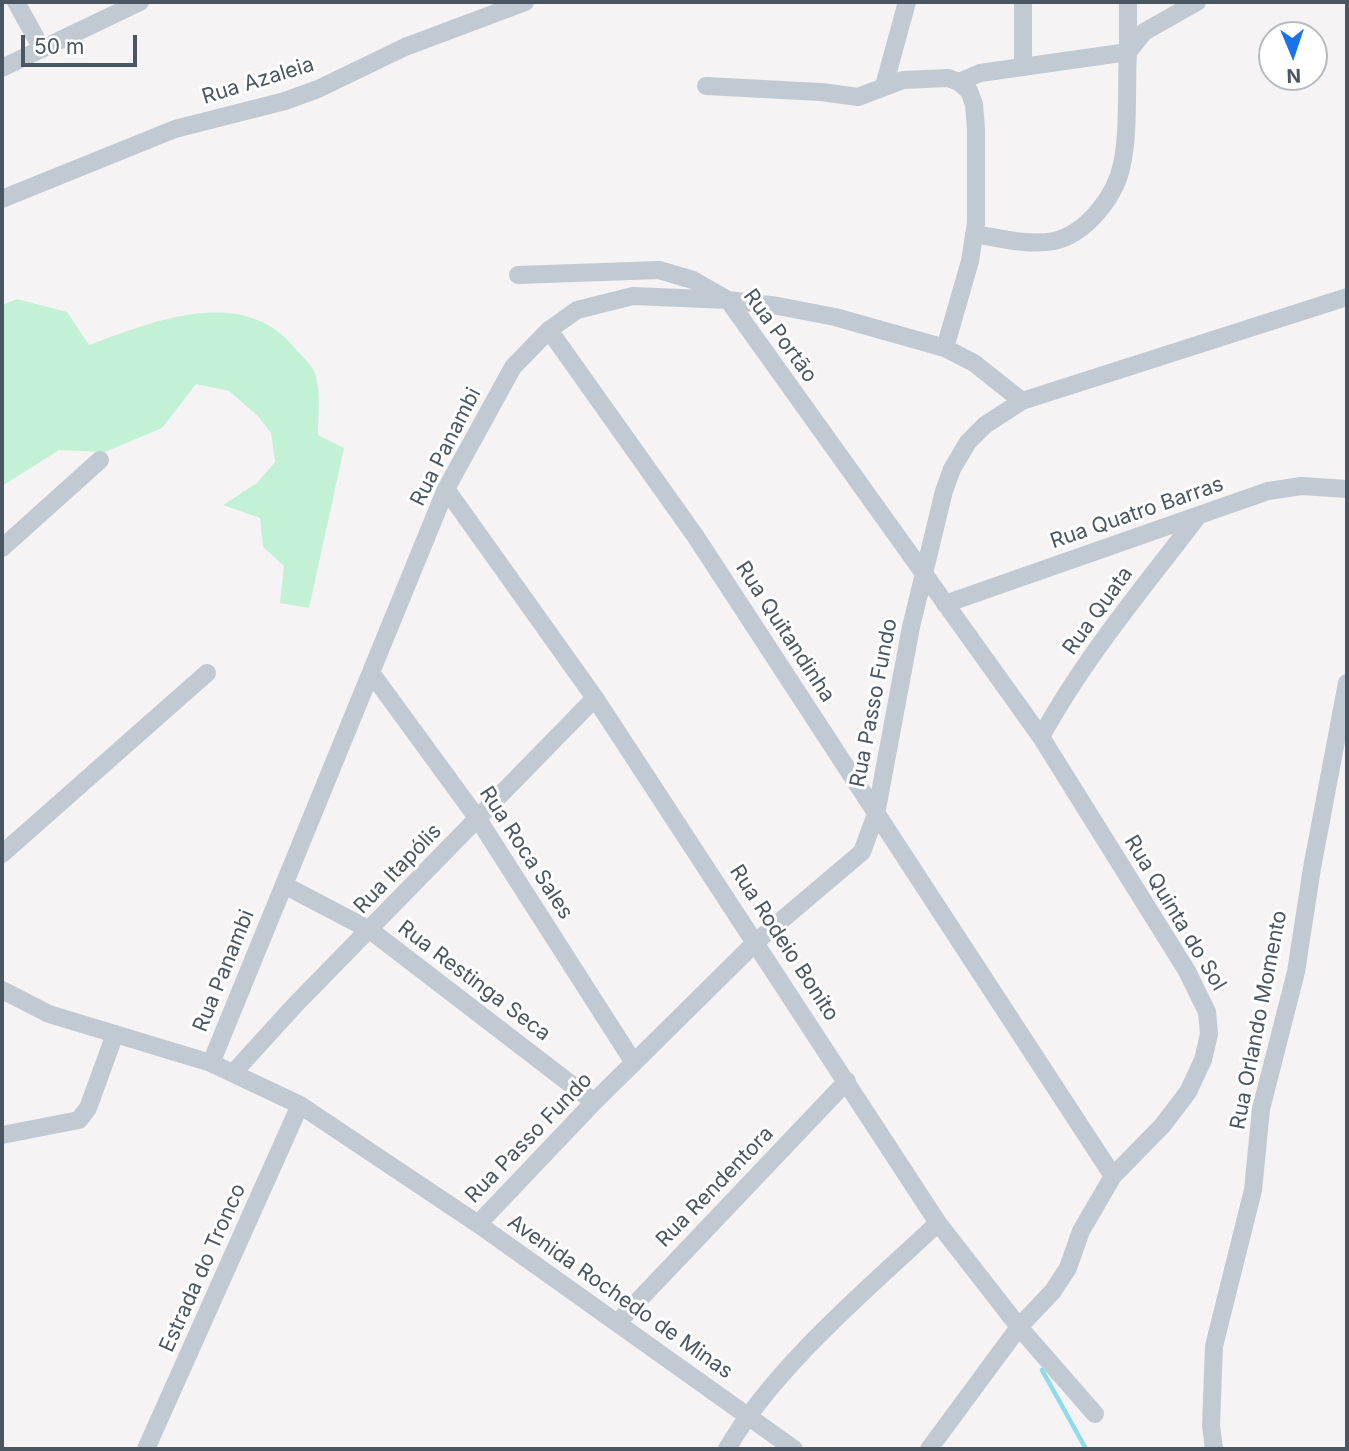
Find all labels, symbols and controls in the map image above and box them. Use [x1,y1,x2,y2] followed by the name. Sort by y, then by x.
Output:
[24,21,140,65] scale bar
[1258,21,1328,91] north arrow
[34,34,84,59] text: 50 m
[199,52,317,110] street label: Rua Azaleia
[1286,64,1301,87] text: N
[738,284,822,388] street label: Rua Portão
[405,384,487,510] street label: Rua Panambi
[1047,472,1227,554] street label: Rua Quatro Barras
[730,557,840,707] street label: Rua Quitandinha
[1058,562,1138,660] street label: Rua Quata
[845,616,903,790] street label: Rua Passo Fundo
[474,782,578,924] street label: Rua Roca Sales
[349,819,447,919] street label: Rua Itapólis
[1119,831,1231,995] street label: Rua Quinta do Sol
[724,860,844,1026] street label: Rua Rodeio Bonito
[188,906,260,1036] street label: Rua Panambi
[1225,908,1293,1132] street label: Rua Orlando Momento
[393,915,555,1047] street label: Rua Restinga Seca
[460,1068,598,1208] street label: Rua Passo Fundo
[651,1121,779,1253] street label: Rua Rendentora
[155,1180,251,1356] street label: Estrada do Tronco
[503,1210,737,1384] street label: Avenida Rochedo de Minas

